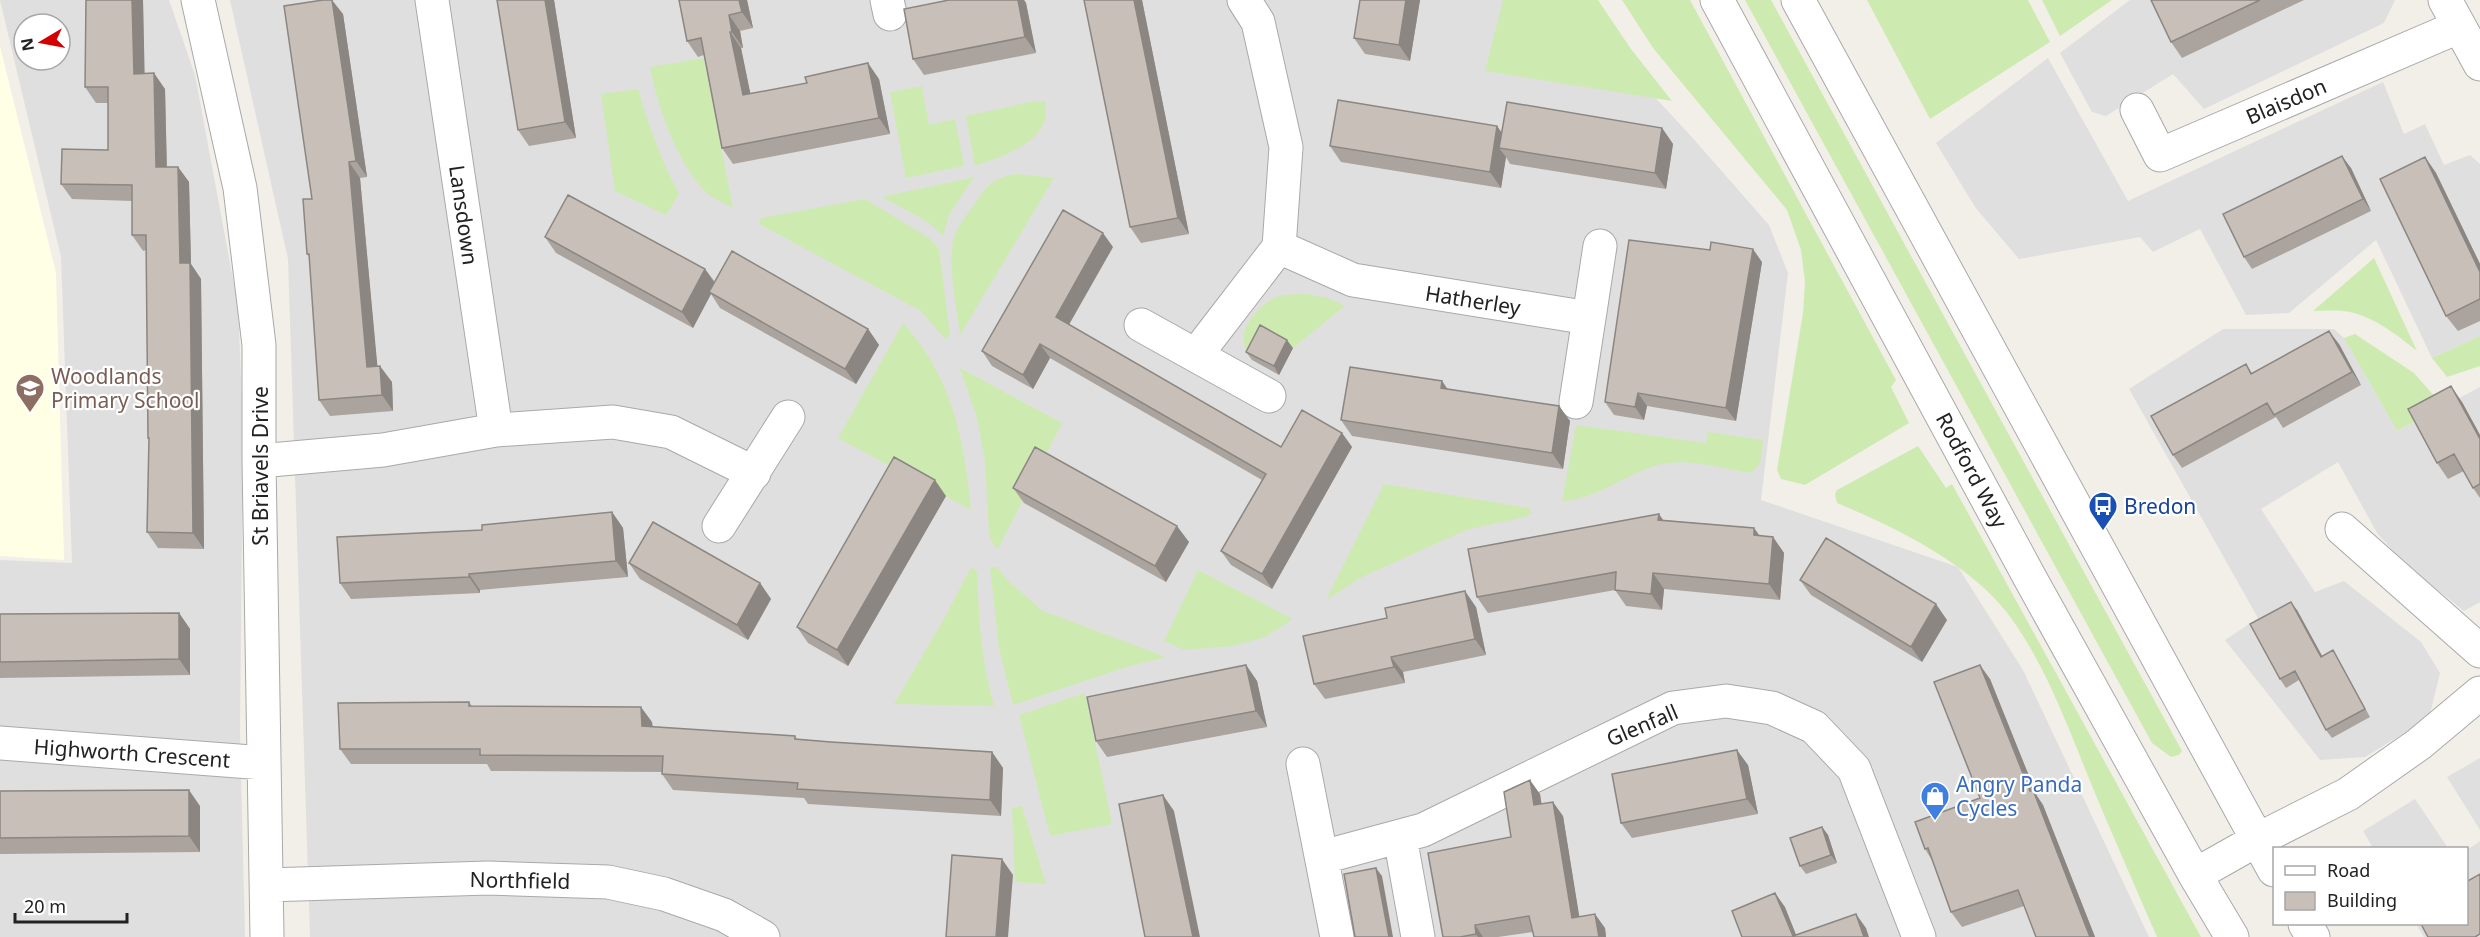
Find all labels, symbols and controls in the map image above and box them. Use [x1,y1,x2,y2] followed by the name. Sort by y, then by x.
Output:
[12,12,72,72] north arrow
[15,36,39,53] text: N
[2241,72,2331,130] street label: Blaisdon
[443,163,485,267] street label: Lansdown
[1423,279,1523,321] street label: Hatherley
[51,362,199,414] place label: Woodlands Primary School
[14,372,46,414] school or university icon: Woodlands Primary School
[246,386,274,546] street label: St Briavels Drive
[1930,407,2014,533] street label: Rodford Way
[2087,490,2119,532] bus stop icon: Bredon
[2124,492,2196,520] place label: Bredon
[1602,697,1682,753] street label: Glenfall
[33,732,231,774] street label: Highworth Crescent
[1956,770,2082,822] place label: Angry Panda Cycles
[1919,780,1951,822] shop icon: Angry Panda Cycles
[2273,847,2468,925] legend
[2327,858,2370,882] text: Road
[469,865,571,895] street label: Northfield
[15,886,128,924] scale bar
[2327,888,2397,912] text: Building
[24,894,66,918] text: 20 m

